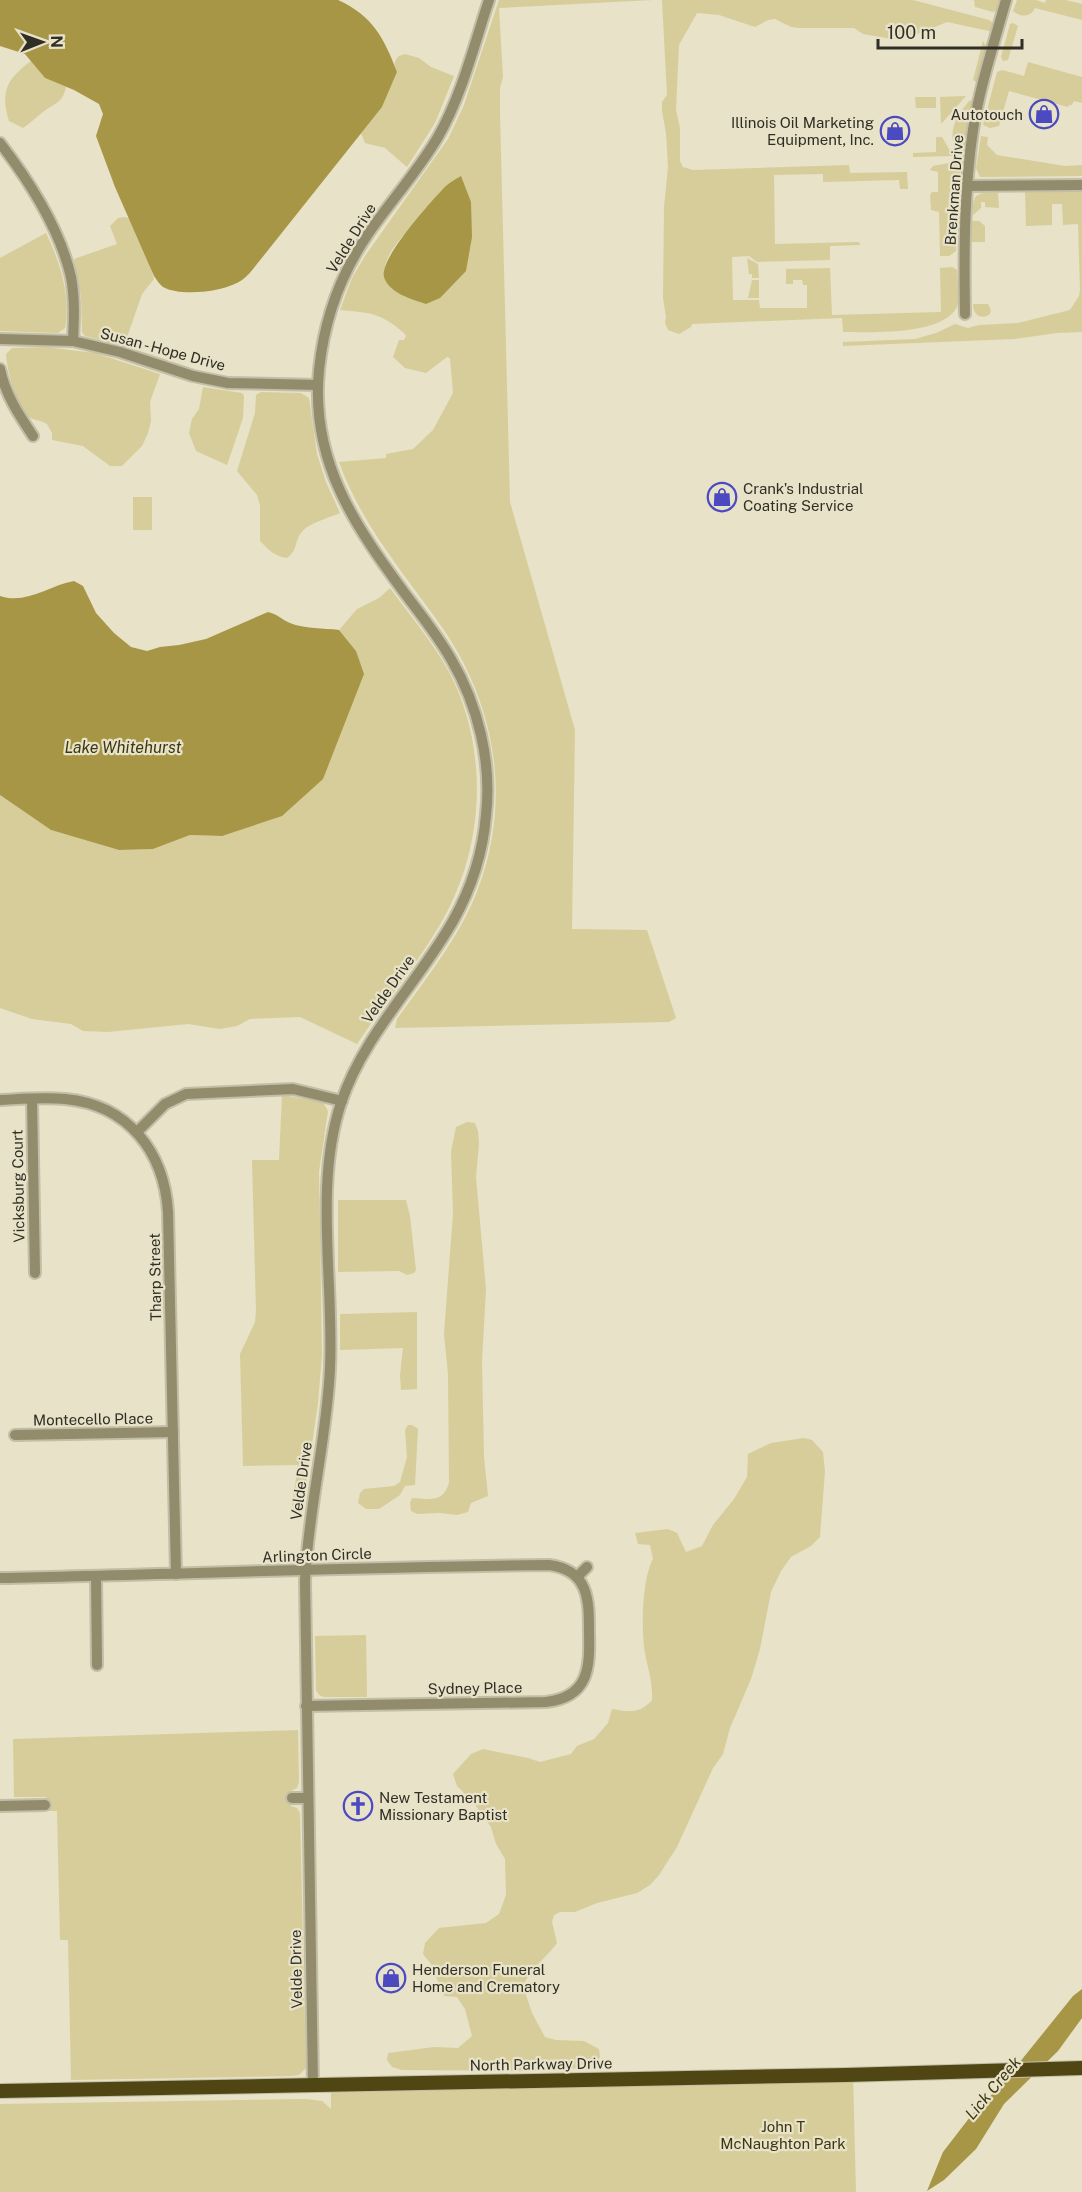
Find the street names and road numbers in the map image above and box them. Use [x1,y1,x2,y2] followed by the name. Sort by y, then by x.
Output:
[942,134,966,246] street label: Brenkman Drive
[323,200,379,276] street label: Velde Drive
[99,324,227,374] street label: Susan - Hope Drive
[358,952,418,1026] street label: Velde Drive
[9,1129,27,1243] street label: Vicksburg Court
[146,1233,164,1321] street label: Tharp Street
[33,1409,153,1429] street label: Montecello Place
[287,1441,315,1521] street label: Velde Drive
[262,1545,372,1565] street label: Arlington Circle
[428,1679,522,1697] street label: Sydney Place
[287,1929,305,2009] street label: Velde Drive
[469,2054,613,2074] street label: North Parkway Drive

